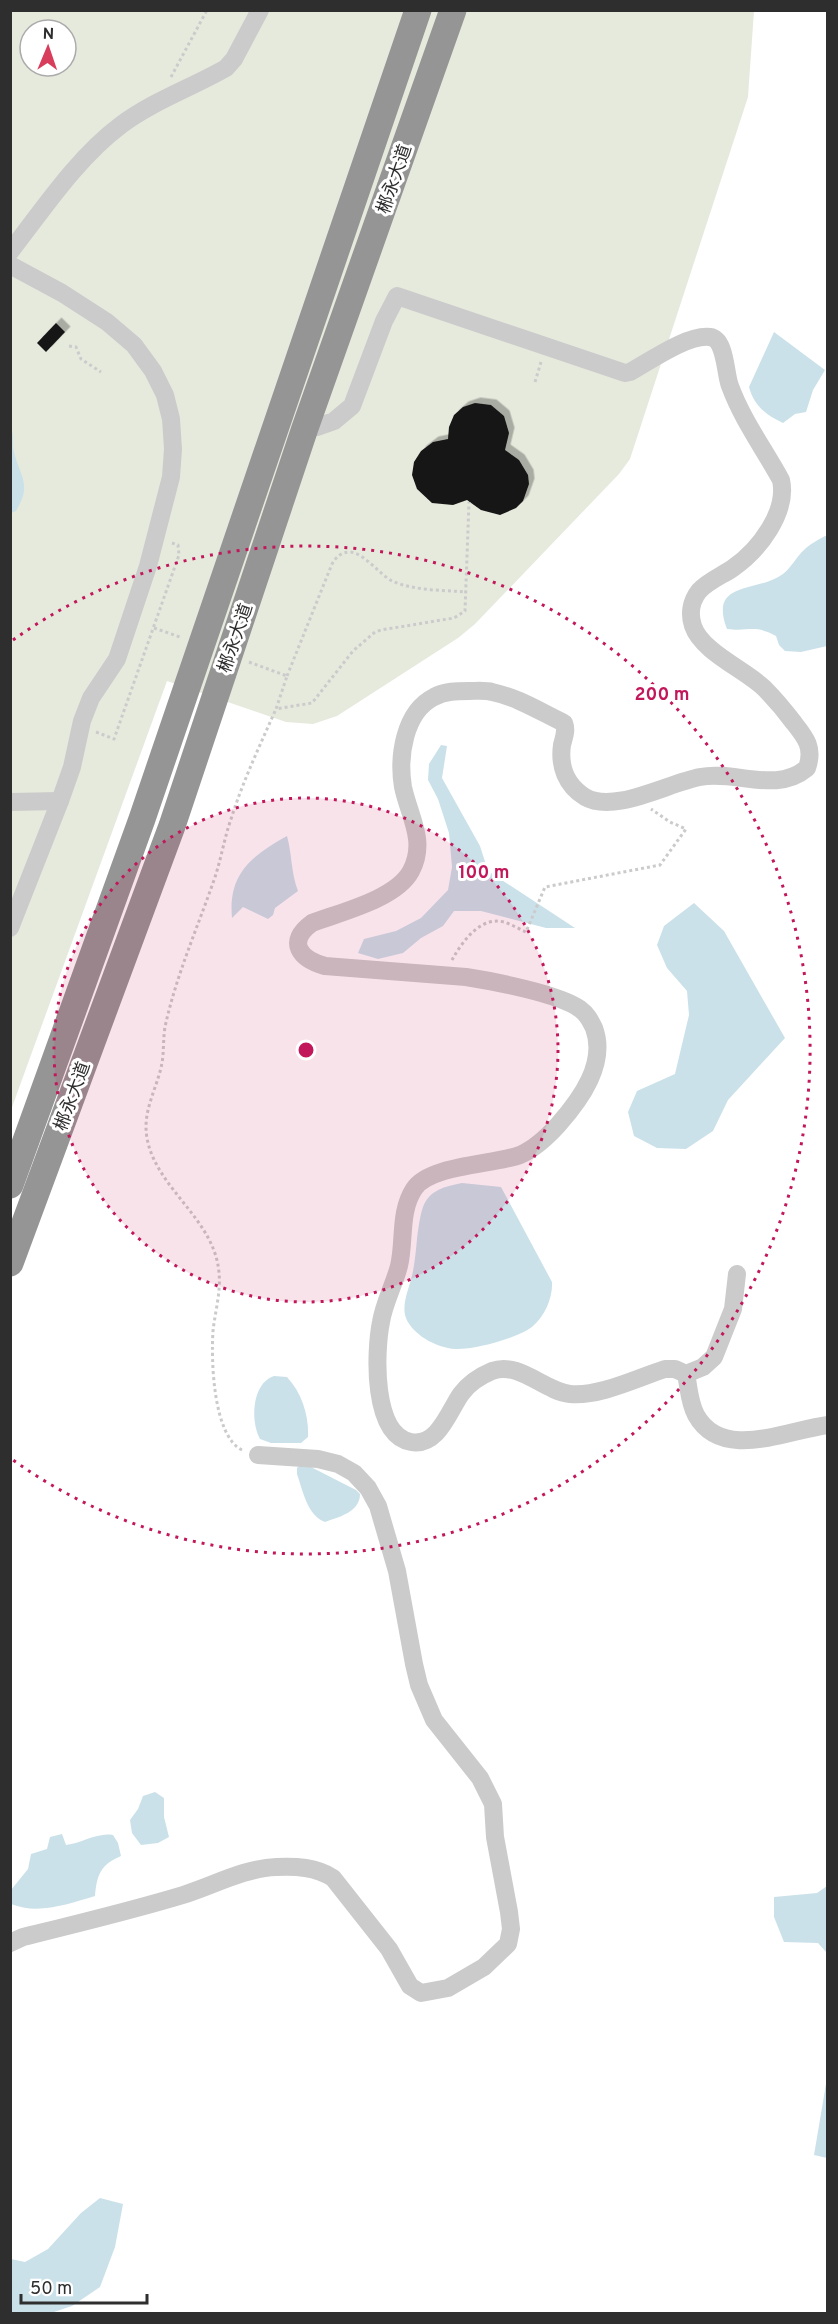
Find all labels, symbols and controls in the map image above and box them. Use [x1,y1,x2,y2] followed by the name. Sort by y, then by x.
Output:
[18,18,78,78] north arrow
[42,25,55,45] text: N
[373,142,418,217] street label: 郴永大道
[214,601,259,676] street label: 郴永大道
[634,684,690,707] text: 200 m
[458,862,510,885] text: 100 m
[296,1040,316,1060] centre of rings
[50,1059,97,1134] street label: 郴永大道
[21,2267,147,2305] scale bar
[30,2278,72,2301] text: 50 m

